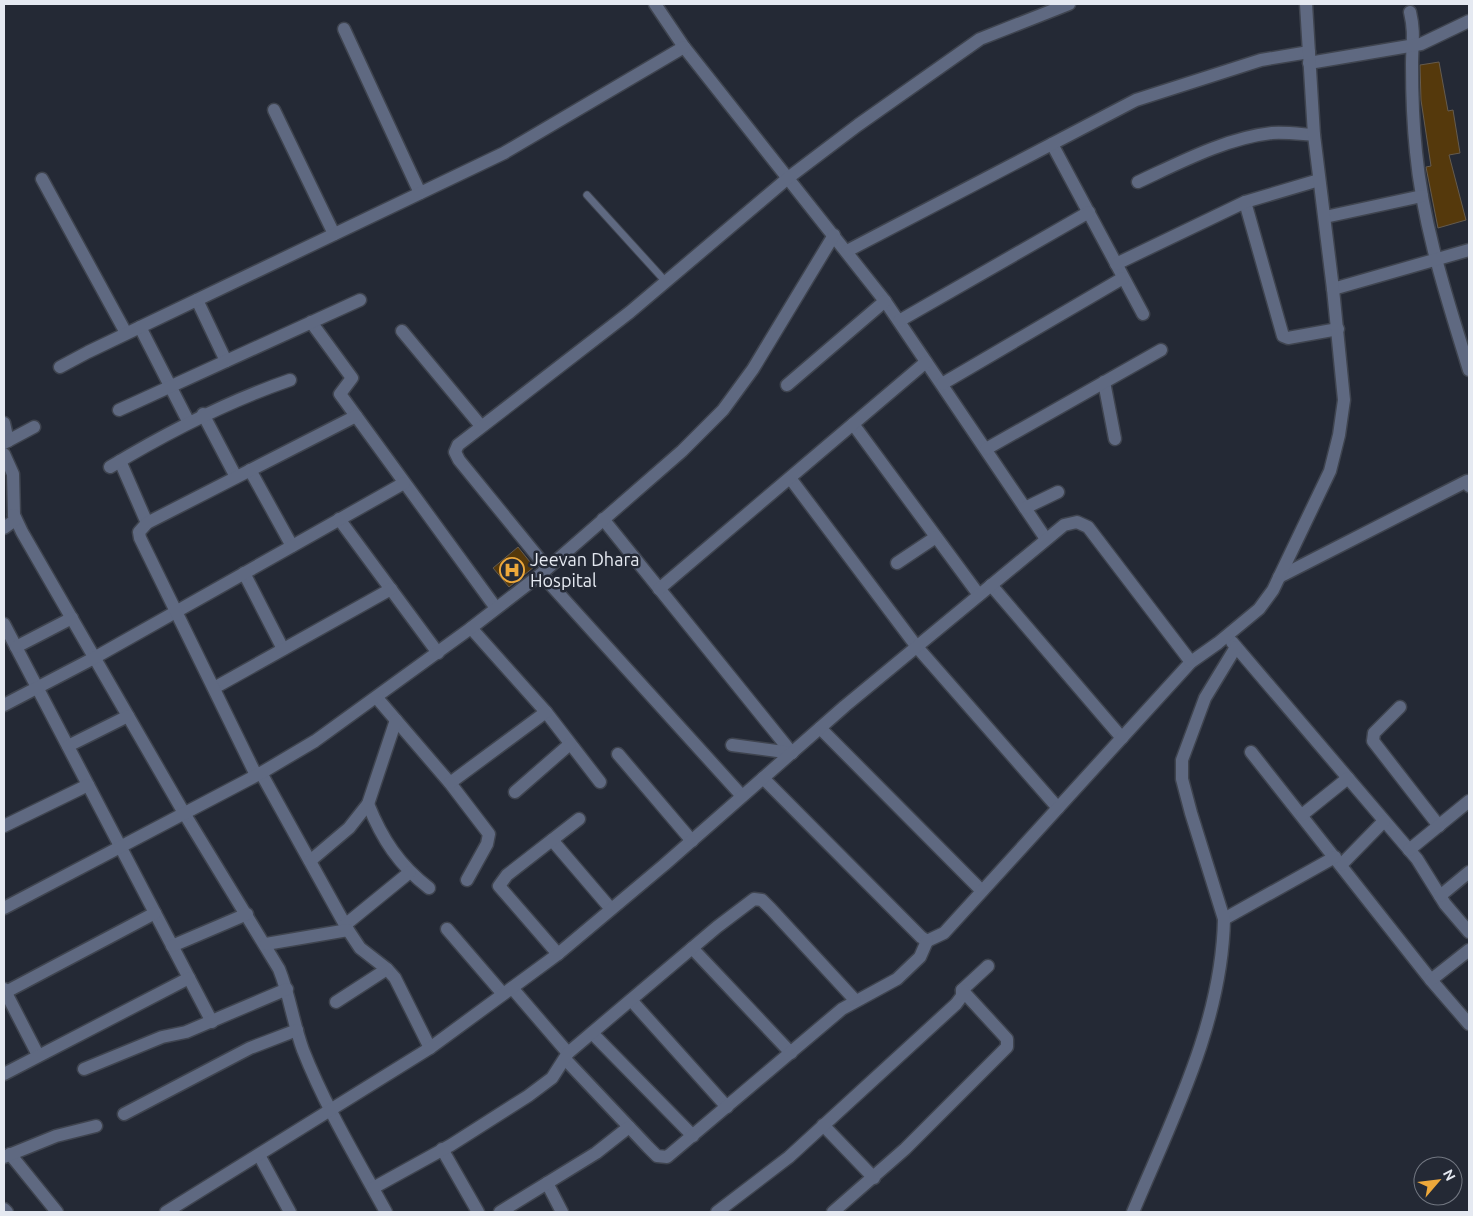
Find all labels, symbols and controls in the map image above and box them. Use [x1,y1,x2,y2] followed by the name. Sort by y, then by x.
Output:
[530,549,639,590] place label: Jeevan Dhara Hospital
[499,557,525,583] hospital icon: Jeevan Dhara Hospital
[1413,1156,1463,1206] north arrow
[1440,1167,1459,1183] text: N

